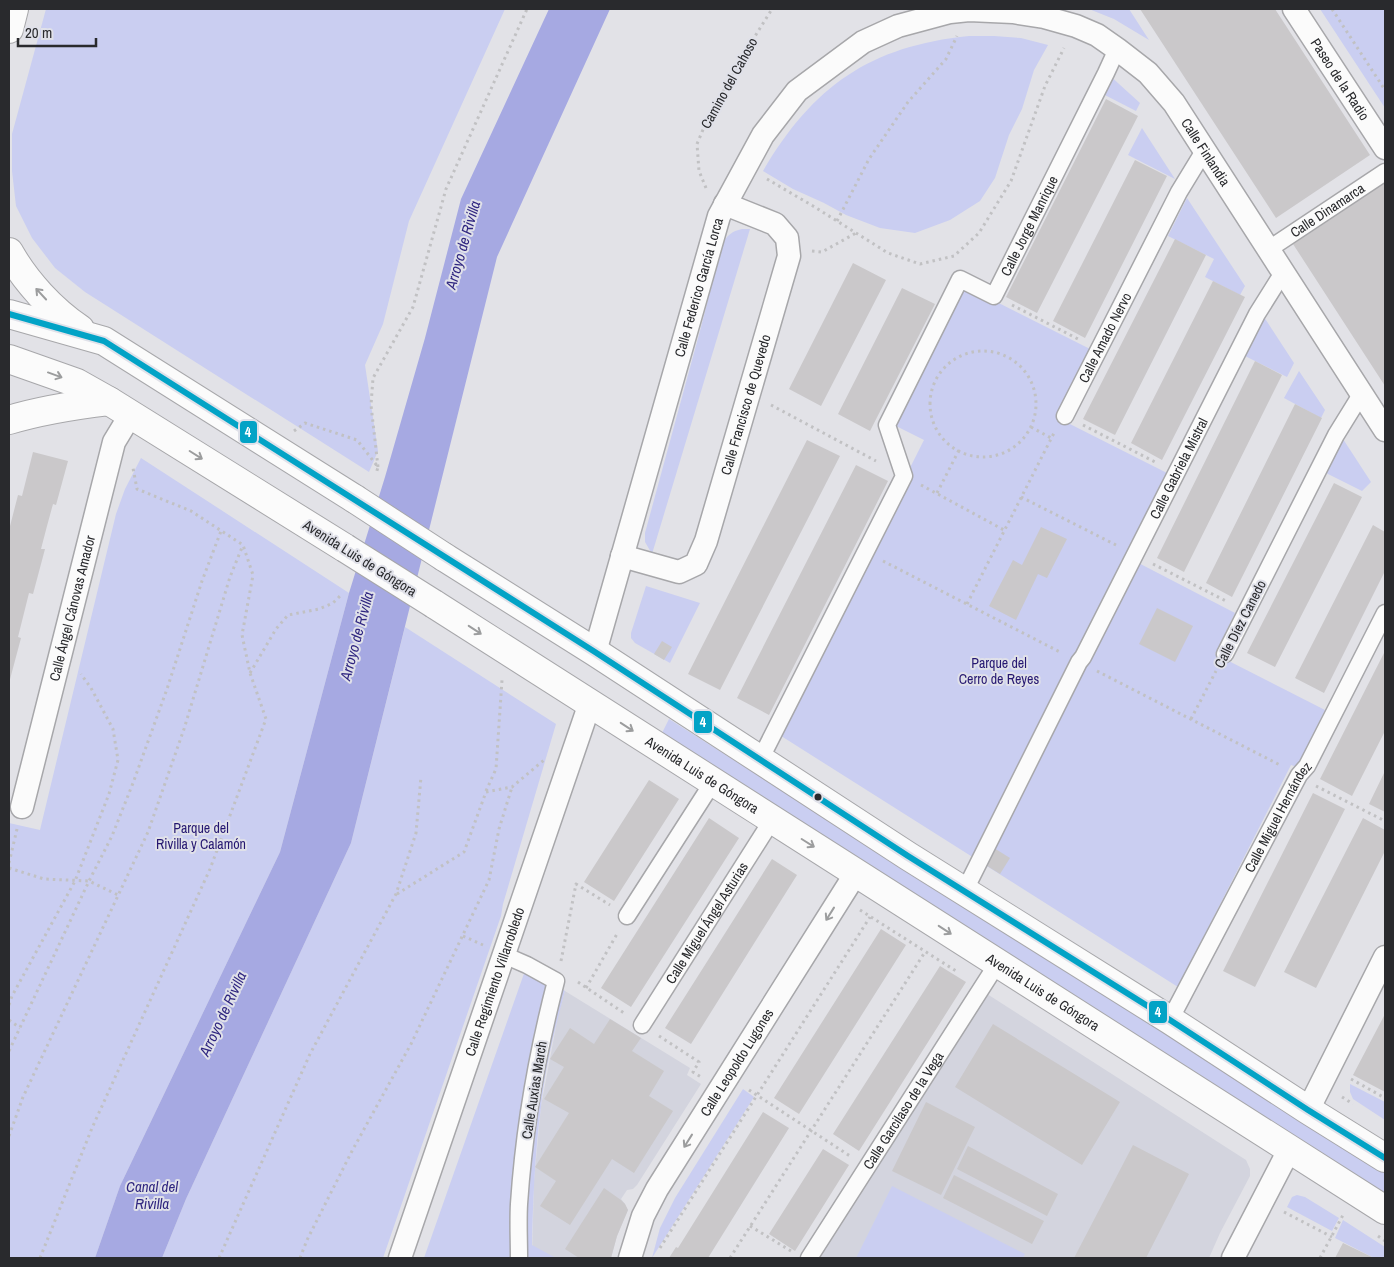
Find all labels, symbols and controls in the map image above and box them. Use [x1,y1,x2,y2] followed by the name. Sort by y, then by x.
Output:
[18,15,95,47] scale bar
[25,22,52,43] text: 20 m
[697,34,761,132] street label: Camino del Cahoso
[1307,35,1373,124] street label: Paseo de la Radio
[1177,115,1235,190] street label: Calle Finlandia
[997,173,1062,279] street label: Calle Jorge Manrique
[1287,179,1368,241] street label: Calle Dinamarca
[440,198,485,292] water label: Arroyo de Rivilla
[670,215,727,359] street label: Calle Federico García Lorca
[35,288,47,301] one-way arrow
[1074,289,1135,386] street label: Calle Amado Nervo
[717,332,775,477] street label: Calle Francisco de Quevedo
[46,371,62,380] one-way arrow
[1145,415,1212,522] street label: Calle Gabriela Mistral
[239,420,258,444] line badge: 4
[245,423,252,441] text: 4
[188,450,202,460] one-way arrow
[299,515,421,601] street label: Avenida Luis de Góngora
[45,533,99,683] street label: Calle Ángel Cánovas Amador
[1210,577,1270,671] street label: Calle Díez Canedo
[334,589,378,683] water label: Arroyo de Rivilla
[468,625,482,635] one-way arrow
[959,654,1039,688] park label: Parque del Cerro de Reyes
[693,710,713,734] line badge: 4
[700,713,707,731] text: 4
[619,722,633,732] one-way arrow
[641,732,763,818] street label: Avenida Luis de Góngora
[1240,758,1316,875] street label: Calle Miguel Hernández
[813,792,823,802] unlabelled marker
[156,819,246,853] park label: Parque del Rivilla y Calamón
[801,837,815,848] one-way arrow
[662,858,752,987] street label: Calle Miguel Ángel Asturias
[461,905,528,1059] street label: Calle Regimiento Villarrobledo
[825,907,835,921] one-way arrow
[938,925,952,935] one-way arrow
[982,949,1103,1035] street label: Avenida Luis de Góngora
[193,968,251,1060] water label: Arroyo de Rivilla
[1148,1000,1168,1024] line badge: 4
[1155,1003,1162,1021] text: 4
[696,1005,778,1120] street label: Calle Leopoldo Lugones
[517,1040,551,1140] street label: Calle Auxias March
[859,1048,948,1173] street label: Calle Garcilaso de la Vega
[682,1133,692,1147] one-way arrow
[126,1176,178,1214] water label: Canal del Rivilla

